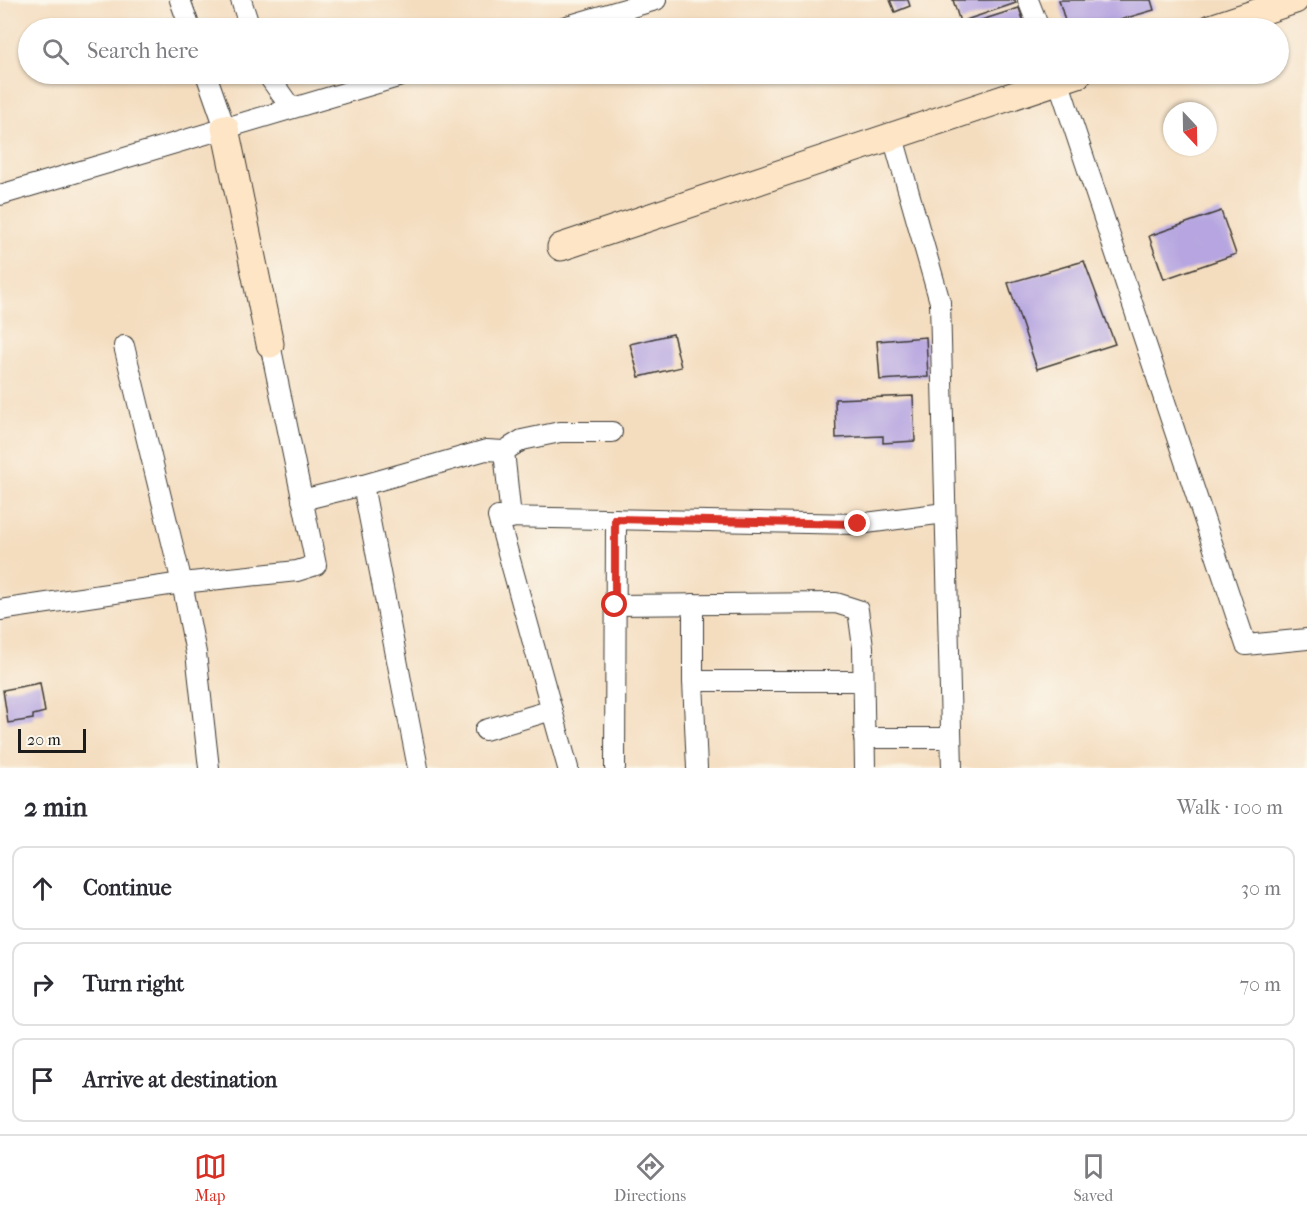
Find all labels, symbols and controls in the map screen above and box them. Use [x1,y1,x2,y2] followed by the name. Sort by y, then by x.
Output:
[18,18,1289,84] search box
[39,35,72,68] icon: search
[87,38,199,64] text: Search here
[1163,102,1217,156] north arrow
[844,510,870,536] route end
[601,591,627,617] route start
[18,726,86,754] scale bar
[27,730,61,749] text: 20 m
[24,792,87,823] text: 2 min
[1177,796,1283,819] text: Walk · 100 m
[26,872,59,905] icon: ahead
[83,875,172,901] text: Continue
[1241,877,1281,900] text: 30 m
[26,968,59,1001] icon: right
[83,971,184,997] text: Turn right
[1239,973,1281,996] text: 70 m
[26,1064,59,1097] icon: arrive
[83,1067,277,1093] text: Arrive at destination
[194,1150,227,1205] tab: Map
[614,1150,686,1205] tab: Directions
[1074,1150,1113,1205] tab: Saved

